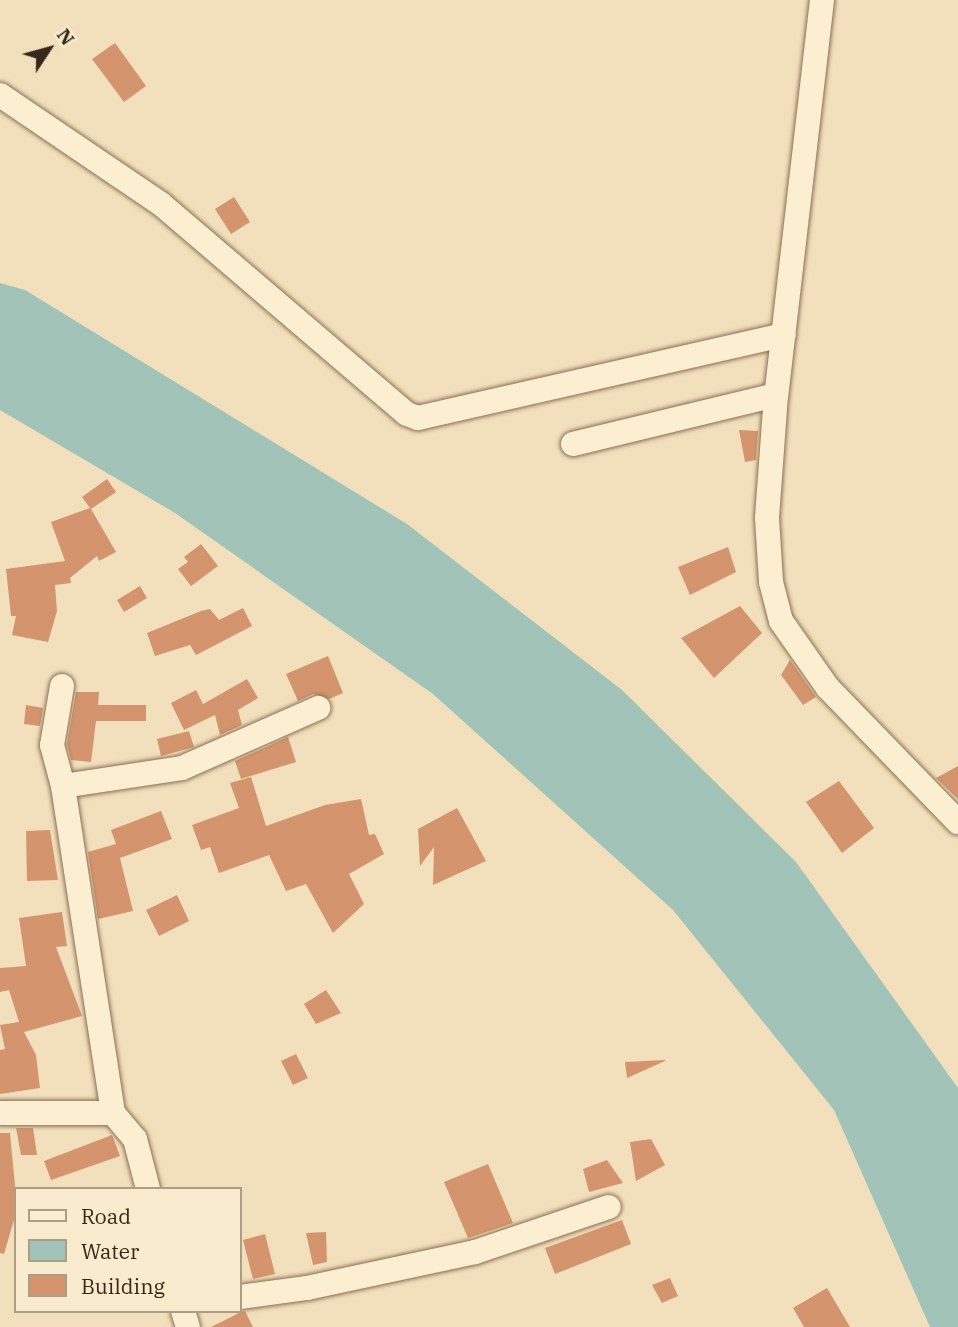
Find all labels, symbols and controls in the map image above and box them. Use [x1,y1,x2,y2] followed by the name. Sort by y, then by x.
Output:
[14,14,84,84] north arrow
[52,24,80,50] text: N
[14,1187,242,1313] legend
[81,1202,131,1230] text: Road
[81,1237,139,1265] text: Water
[81,1272,165,1300] text: Building

